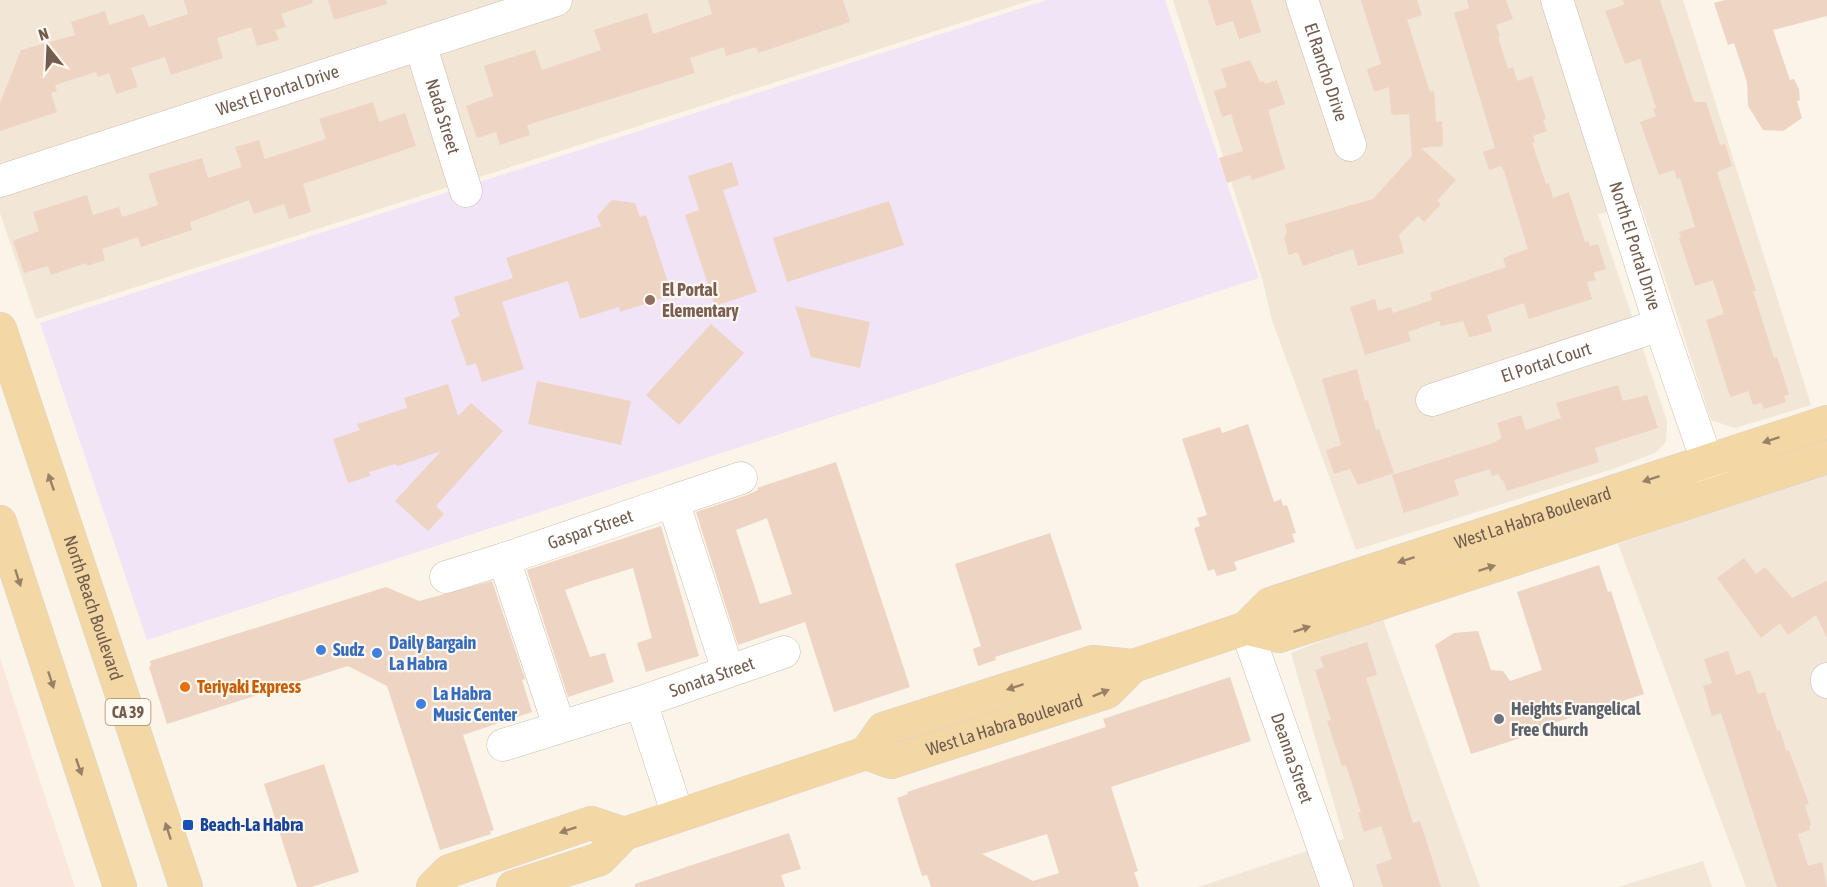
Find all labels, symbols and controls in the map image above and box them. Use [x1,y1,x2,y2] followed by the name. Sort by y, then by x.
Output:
[18,18,78,78] north arrow
[1300,20,1352,124] street label: El Rancho Drive
[36,24,51,44] text: N
[214,60,341,120] street label: West El Portal Drive
[422,76,465,157] street label: Nada Street
[1605,179,1666,313] street label: North El Portal Drive
[662,279,739,321] place label: El Portal Elementary
[643,293,657,307] marker: El Portal Elementary
[1498,337,1594,387] street label: El Portal Court
[1762,436,1780,445] one-way arrow
[46,473,56,491] one-way arrow
[1642,475,1660,484] one-way arrow
[1452,482,1614,553] street label: West La Habra Boulevard
[545,505,635,553] street label: Gaspar Street
[60,533,127,683] street label: North Beach Boulevard
[1397,555,1415,565] one-way arrow
[1478,562,1496,572] one-way arrow
[14,569,23,587] one-way arrow
[1293,623,1311,633] one-way arrow
[389,632,477,674] place label: Daily Bargain La Habra
[333,639,365,660] place label: Sudz
[314,643,328,657] marker: Sudz
[370,646,384,660] marker: Daily Bargain La Habra
[666,652,757,701] street label: Sonata Street
[47,671,56,689] one-way arrow
[197,676,302,697] place label: Teriyaki Express
[178,680,192,694] marker: Teriyaki Express
[433,683,518,725] place label: La Habra Music Center
[1006,683,1024,692] one-way arrow
[1092,688,1110,698] one-way arrow
[923,690,1085,760] street label: West La Habra Boulevard
[414,697,428,711] marker: La Habra Music Center
[1511,698,1641,740] place label: Heights Evangelical Free Church
[106,699,150,725] road number: CA 39
[1267,710,1318,806] street label: Deanna Street
[1492,712,1506,726] marker: Heights Evangelical Free Church
[75,758,85,776] one-way arrow
[200,814,303,835] place label: Beach-La Habra
[181,818,195,832] marker: Beach-La Habra
[163,822,172,840] one-way arrow
[559,826,577,836] one-way arrow

